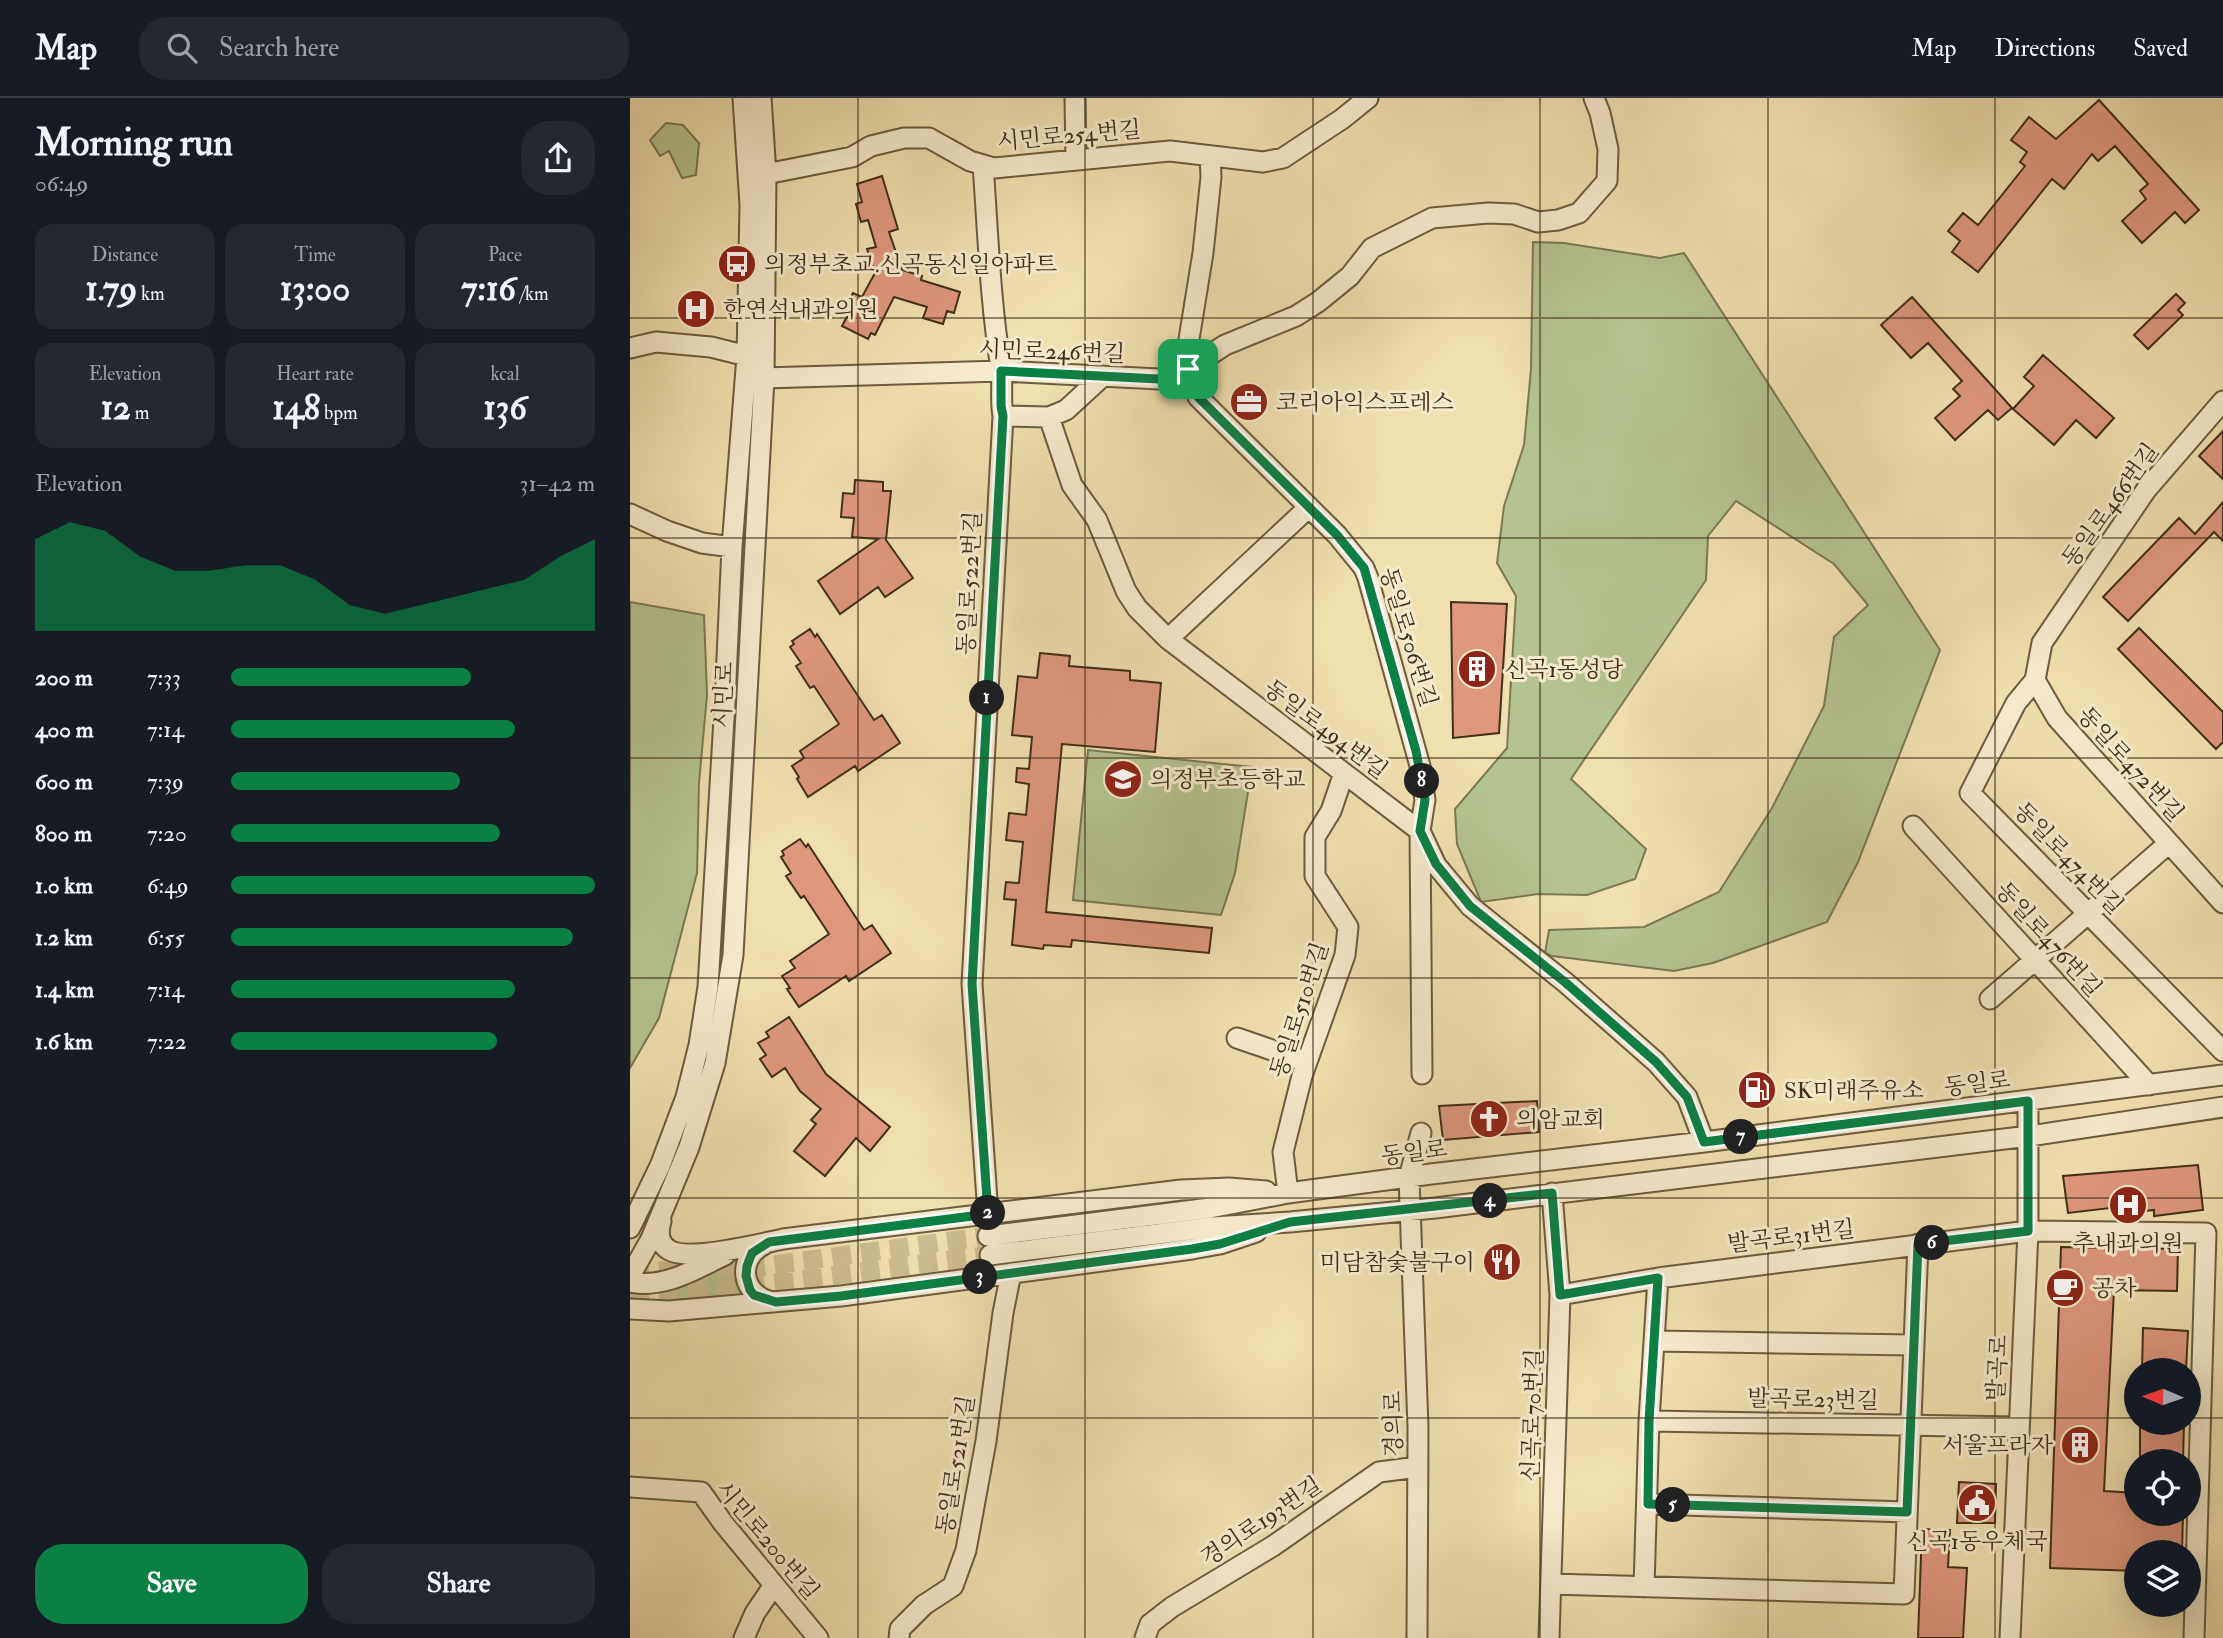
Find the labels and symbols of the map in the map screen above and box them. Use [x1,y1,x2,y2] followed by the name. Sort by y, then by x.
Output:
[996,115,1142,156] street label: 시민로254번길
[716,243,758,285] bus stop icon: 의정부초교.신곡동신일아파트
[764,250,1057,279] place label: 의정부초교.신곡동신일아파트
[675,288,717,330] hospital icon: 한연석내과의원
[723,295,879,324] place label: 한연석내과의원
[978,334,1126,369] street label: 시민로246번길
[1158,339,1218,399] pin
[1228,381,1270,423] office icon: 코리아익스프레스
[1276,388,1454,417] place label: 코리아익스프레스
[2056,437,2165,573] street label: 동일로466번길
[951,510,988,656] street label: 동일로522번길
[1374,564,1443,710] street label: 동일로506번길
[1456,648,1498,690] building icon: 신곡1동성당
[1504,655,1624,684] place label: 신곡1동성당
[707,661,740,729] street label: 시민로
[1258,673,1393,785] street label: 동일로494번길
[970,680,1004,716] pin: 1
[2071,701,2190,828] street label: 동일로472번길
[1102,758,1144,800] school or university icon: 의정부초등학교
[1404,764,1440,798] pin: 8
[1150,765,1306,794] place label: 의정부초등학교
[2008,796,2130,921] street label: 동일로474번길
[1989,876,2108,1003] street label: 동일로476번길
[1264,939,1335,1082] street label: 동일로510번길
[1942,1065,2012,1102] street label: 동일로
[1736,1069,1778,1111] fuel station icon: SK미래주유소
[1784,1076,1924,1105] place label: SK미래주유소
[1468,1098,1510,1140] church icon: 의암교회
[1516,1105,1605,1134] place label: 의암교회
[1724,1119,1758,1154] pin: 7
[1379,1134,1449,1171] street label: 동일로
[1472,1184,1508,1218] pin: 4
[2107,1184,2149,1226] hospital icon: 추내과의원
[970,1196,1006,1230] pin: 2
[1726,1214,1856,1259] street label: 발곡로31번길
[1914,1226,1950,1260] pin: 6
[2072,1229,2184,1258] place label: 추내과의원
[1481,1241,1523,1283] restaurant icon: 미담참숯불구이
[1319,1248,1475,1277] place label: 미담참숯불구이
[962,1260,998,1294] pin: 3
[2044,1267,2086,1309] cafe icon: 공차
[2092,1274,2137,1303] place label: 공차
[1981,1334,2014,1402] street label: 발곡로
[1516,1348,1549,1482] street label: 신곡로70번길
[2124,1358,2202,1435] north arrow
[1747,1384,1879,1415] street label: 발곡로23번길
[1378,1390,1409,1458] street label: 경의로
[930,1393,981,1537] street label: 동일로521번길
[2059,1424,2101,1466] building icon: 서울프라자
[1942,1431,2054,1460] place label: 서울프라자
[1195,1470,1327,1573] street label: 경의로193번길
[709,1475,826,1606] street label: 시민로200번길
[1956,1482,1998,1524] public building icon: 신곡1동우체국
[1656,1488,1690,1522] pin: 5
[1906,1527,2048,1556] place label: 신곡1동우체국

